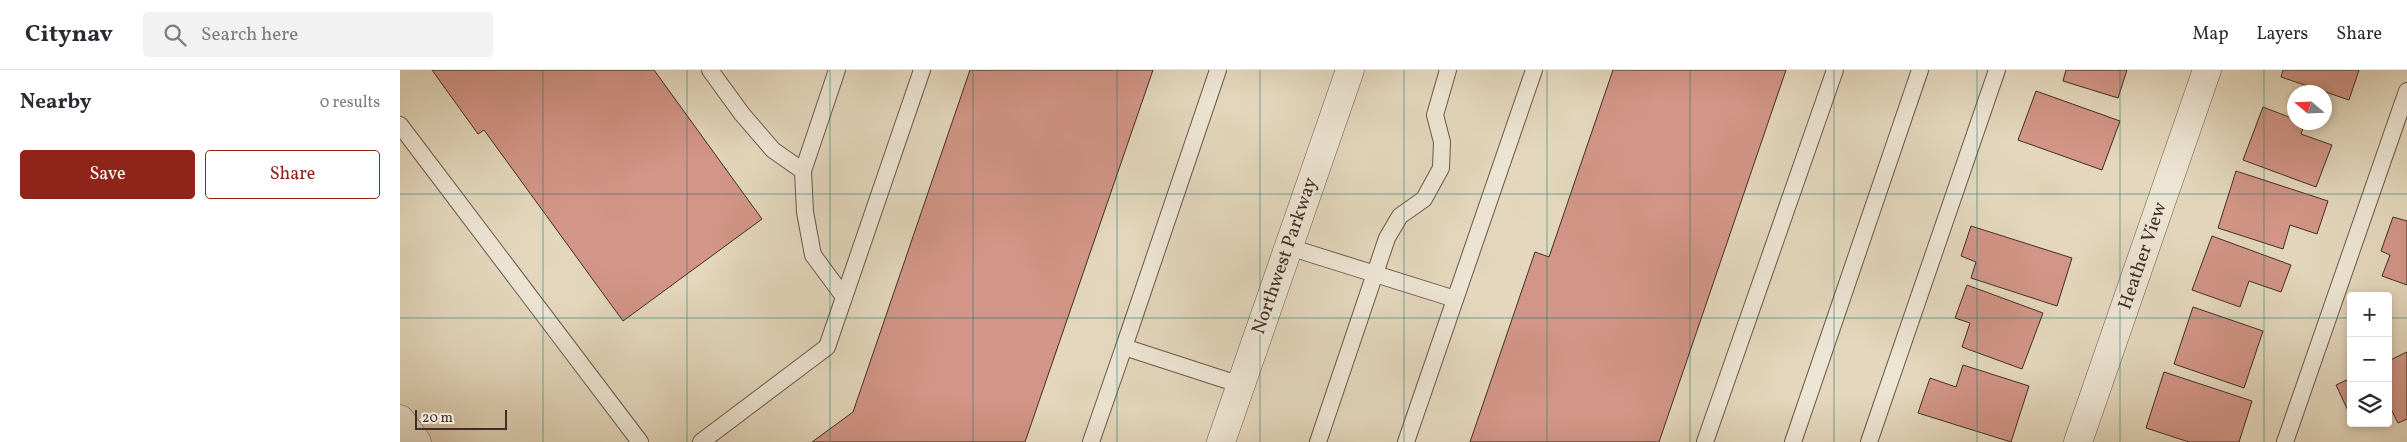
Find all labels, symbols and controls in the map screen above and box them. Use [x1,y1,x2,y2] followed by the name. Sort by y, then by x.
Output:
[143,12,493,57] search box
[25,18,113,52] text: Citynav
[161,21,189,49] icon: search
[201,22,298,48] text: Search here
[2192,22,2228,47] text: Map
[2256,22,2308,47] text: Layers
[2336,22,2382,47] text: Share
[2287,85,2332,130] north arrow
[20,88,91,117] text: Nearby
[320,92,380,114] text: 0 results
[20,150,195,199] button: Save
[205,150,380,199] button: Share
[1246,174,1324,338] street label: Northwest Parkway
[2112,199,2174,313] street label: Heather View
[2347,292,2392,427] map controls
[2347,292,2392,337] button: +
[2347,337,2392,382] button: −
[2347,382,2392,427] button: layers
[415,407,508,430] scale bar
[422,409,453,428] text: 20 m

